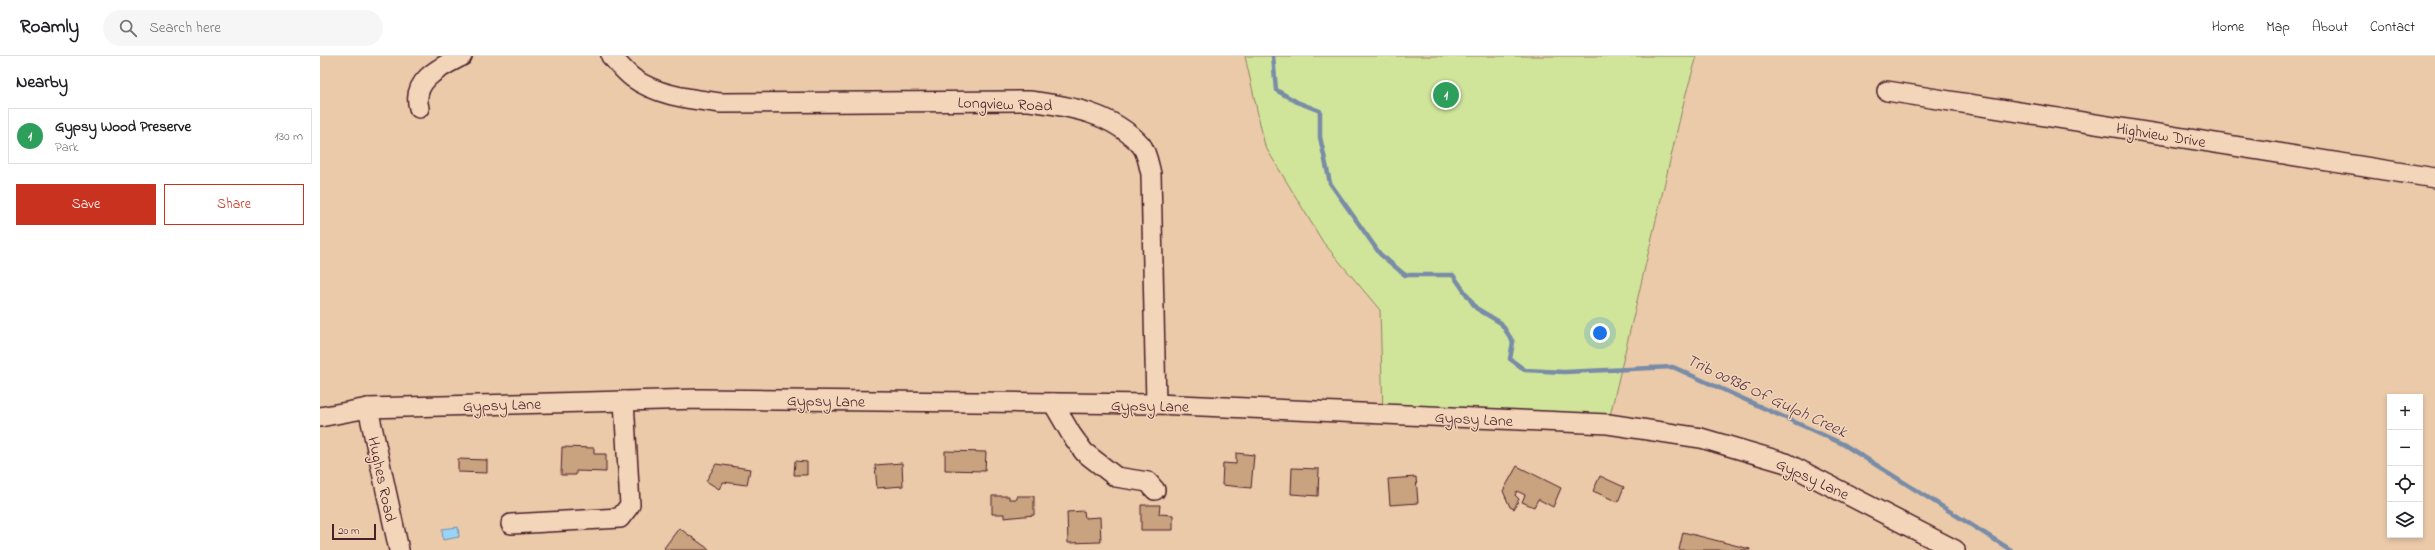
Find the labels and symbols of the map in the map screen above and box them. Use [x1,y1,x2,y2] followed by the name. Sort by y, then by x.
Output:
[1433,80,1459,110] pin: 1
[957,91,1053,119] street label: Longview Road
[2114,117,2208,155] street label: Highview Drive
[1590,323,1610,343] your location
[1682,348,1852,445] water label: Trib 00936 Of Gulph Creek
[787,389,866,415] street label: Gypsy Lane
[463,393,542,419] street label: Gypsy Lane
[1111,394,1190,420] street label: Gypsy Lane
[1434,406,1514,434] street label: Gypsy Lane
[360,435,402,524] street label: Hughes Road
[1772,452,1853,508] street label: Gypsy Lane
[332,522,376,541] scale bar

